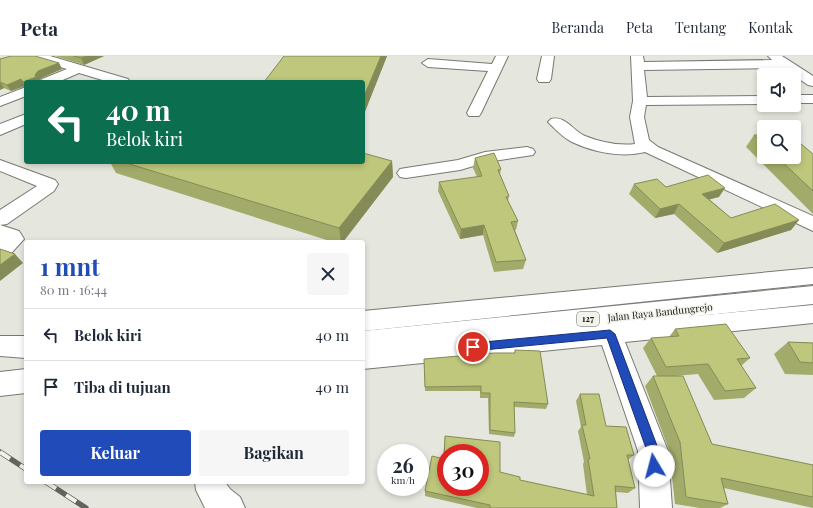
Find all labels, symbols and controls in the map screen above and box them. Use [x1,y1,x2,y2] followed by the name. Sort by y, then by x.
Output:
[20,15,58,41] text: Peta
[552,18,604,37] text: Beranda
[626,18,653,37] text: Peta
[675,18,726,37] text: Tentang
[748,18,793,37] text: Kontak
[757,68,801,164] map controls
[757,68,801,112] button: sound
[106,91,171,128] text: 40 m
[40,96,92,148] icon: left
[757,120,801,164] button: search
[106,127,183,151] text: Belok kiri
[40,250,100,282] text: 1 mnt
[307,253,349,295] button: close
[40,281,107,298] text: 80 m · 16:44
[606,299,714,325] street label: Jalan Raya Bandungrejo
[577,312,599,326] road number: 127
[40,324,62,346] icon: left
[74,325,142,345] text: Belok kiri
[316,325,349,345] text: 40 m
[456,330,490,364] pin
[462,336,484,358] icon: arrive
[40,376,62,398] icon: arrive
[74,377,171,397] text: Tiba di tujuan
[316,377,349,397] text: 40 m
[40,430,191,476] button: Keluar
[199,430,349,476] button: Bagikan
[437,444,489,496] speed limit sign: 30
[633,445,675,487] position arrow
[392,451,414,478] text: 26
[391,473,415,487] text: km/h

